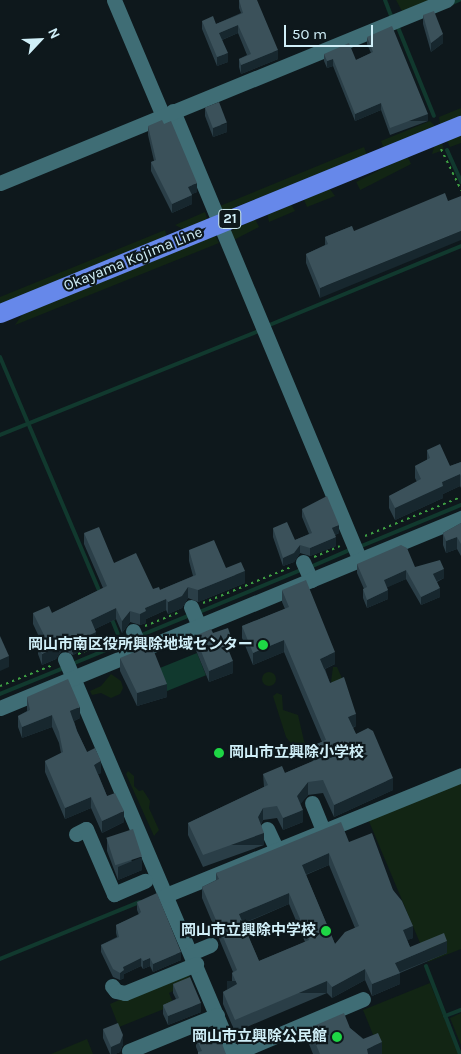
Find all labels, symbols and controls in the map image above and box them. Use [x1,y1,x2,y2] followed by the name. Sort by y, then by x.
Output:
[15,15,65,65] north arrow
[286,15,375,47] scale bar
[44,25,64,42] text: N
[292,25,327,43] text: 50 m
[218,208,242,230] road number: 21
[61,223,205,295] street label: Okayama Kojima Line
[28,636,253,654] place label: 岡山市南区役所興除地域センター
[257,639,269,651] marker: 岡山市南区役所興除地域センター
[229,744,364,762] place label: 岡山市立興除小学校
[213,747,225,759] marker: 岡山市立興除小学校
[181,922,316,940] place label: 岡山市立興除中学校
[320,925,332,937] marker: 岡山市立興除中学校
[192,1028,327,1046] place label: 岡山市立興除公民館
[331,1031,343,1043] marker: 岡山市立興除公民館

